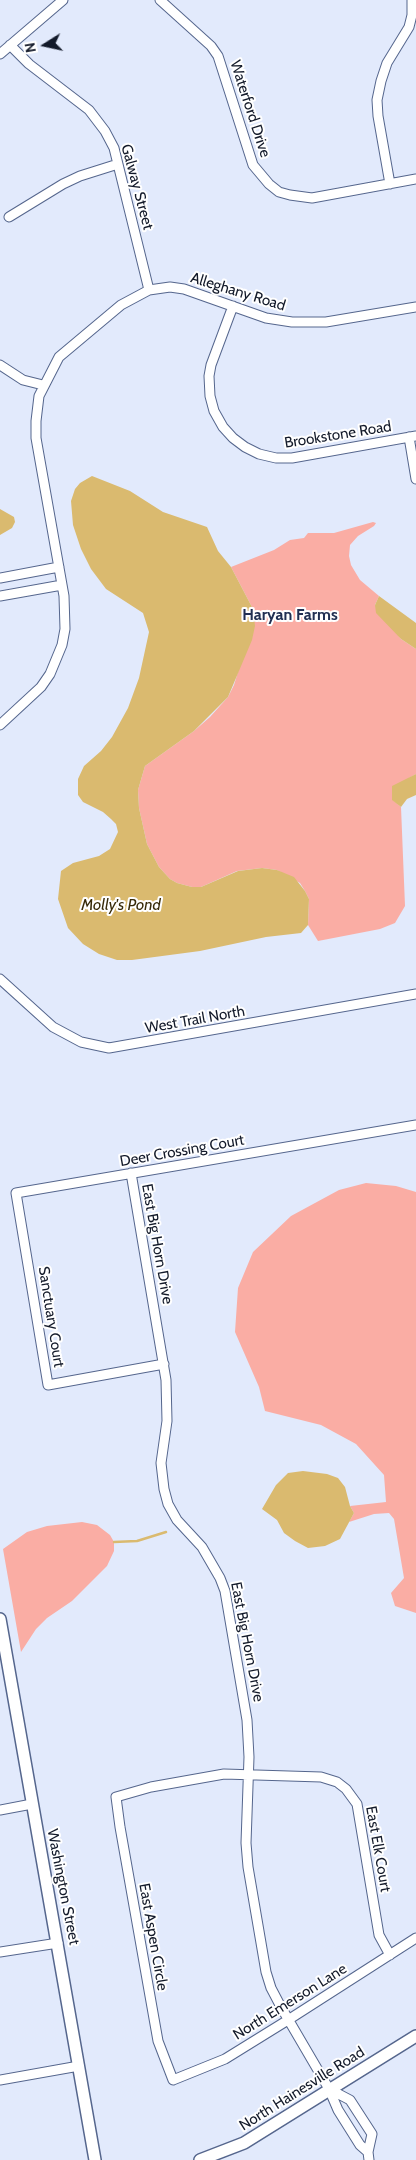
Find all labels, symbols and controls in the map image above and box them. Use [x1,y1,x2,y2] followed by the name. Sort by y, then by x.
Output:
[20,20,70,70] north arrow
[21,41,40,54] text: N
[226,58,274,160] street label: Waterford Drive
[117,142,157,232] street label: Galway Street
[188,269,288,315] street label: Alleghany Road
[283,418,393,452] street label: Brookstone Road
[242,605,338,625] district label: Haryan Farms
[81,895,161,915] water label: Molly's Pond
[144,1002,246,1038] street label: West Trail North
[118,1131,246,1171] street label: Deer Crossing Court
[138,1182,176,1306] street label: East Big Horn Drive
[34,1265,68,1369] street label: Sanctuary Court
[227,1580,267,1704] street label: East Big Horn Drive
[362,1805,394,1893] street label: East Elk Court
[43,1828,83,1946] street label: Washington Street
[135,1882,171,1992] street label: East Aspen Circle
[230,1960,350,2044] street label: North Emerson Lane
[236,2043,368,2135] street label: North Hainesville Road

